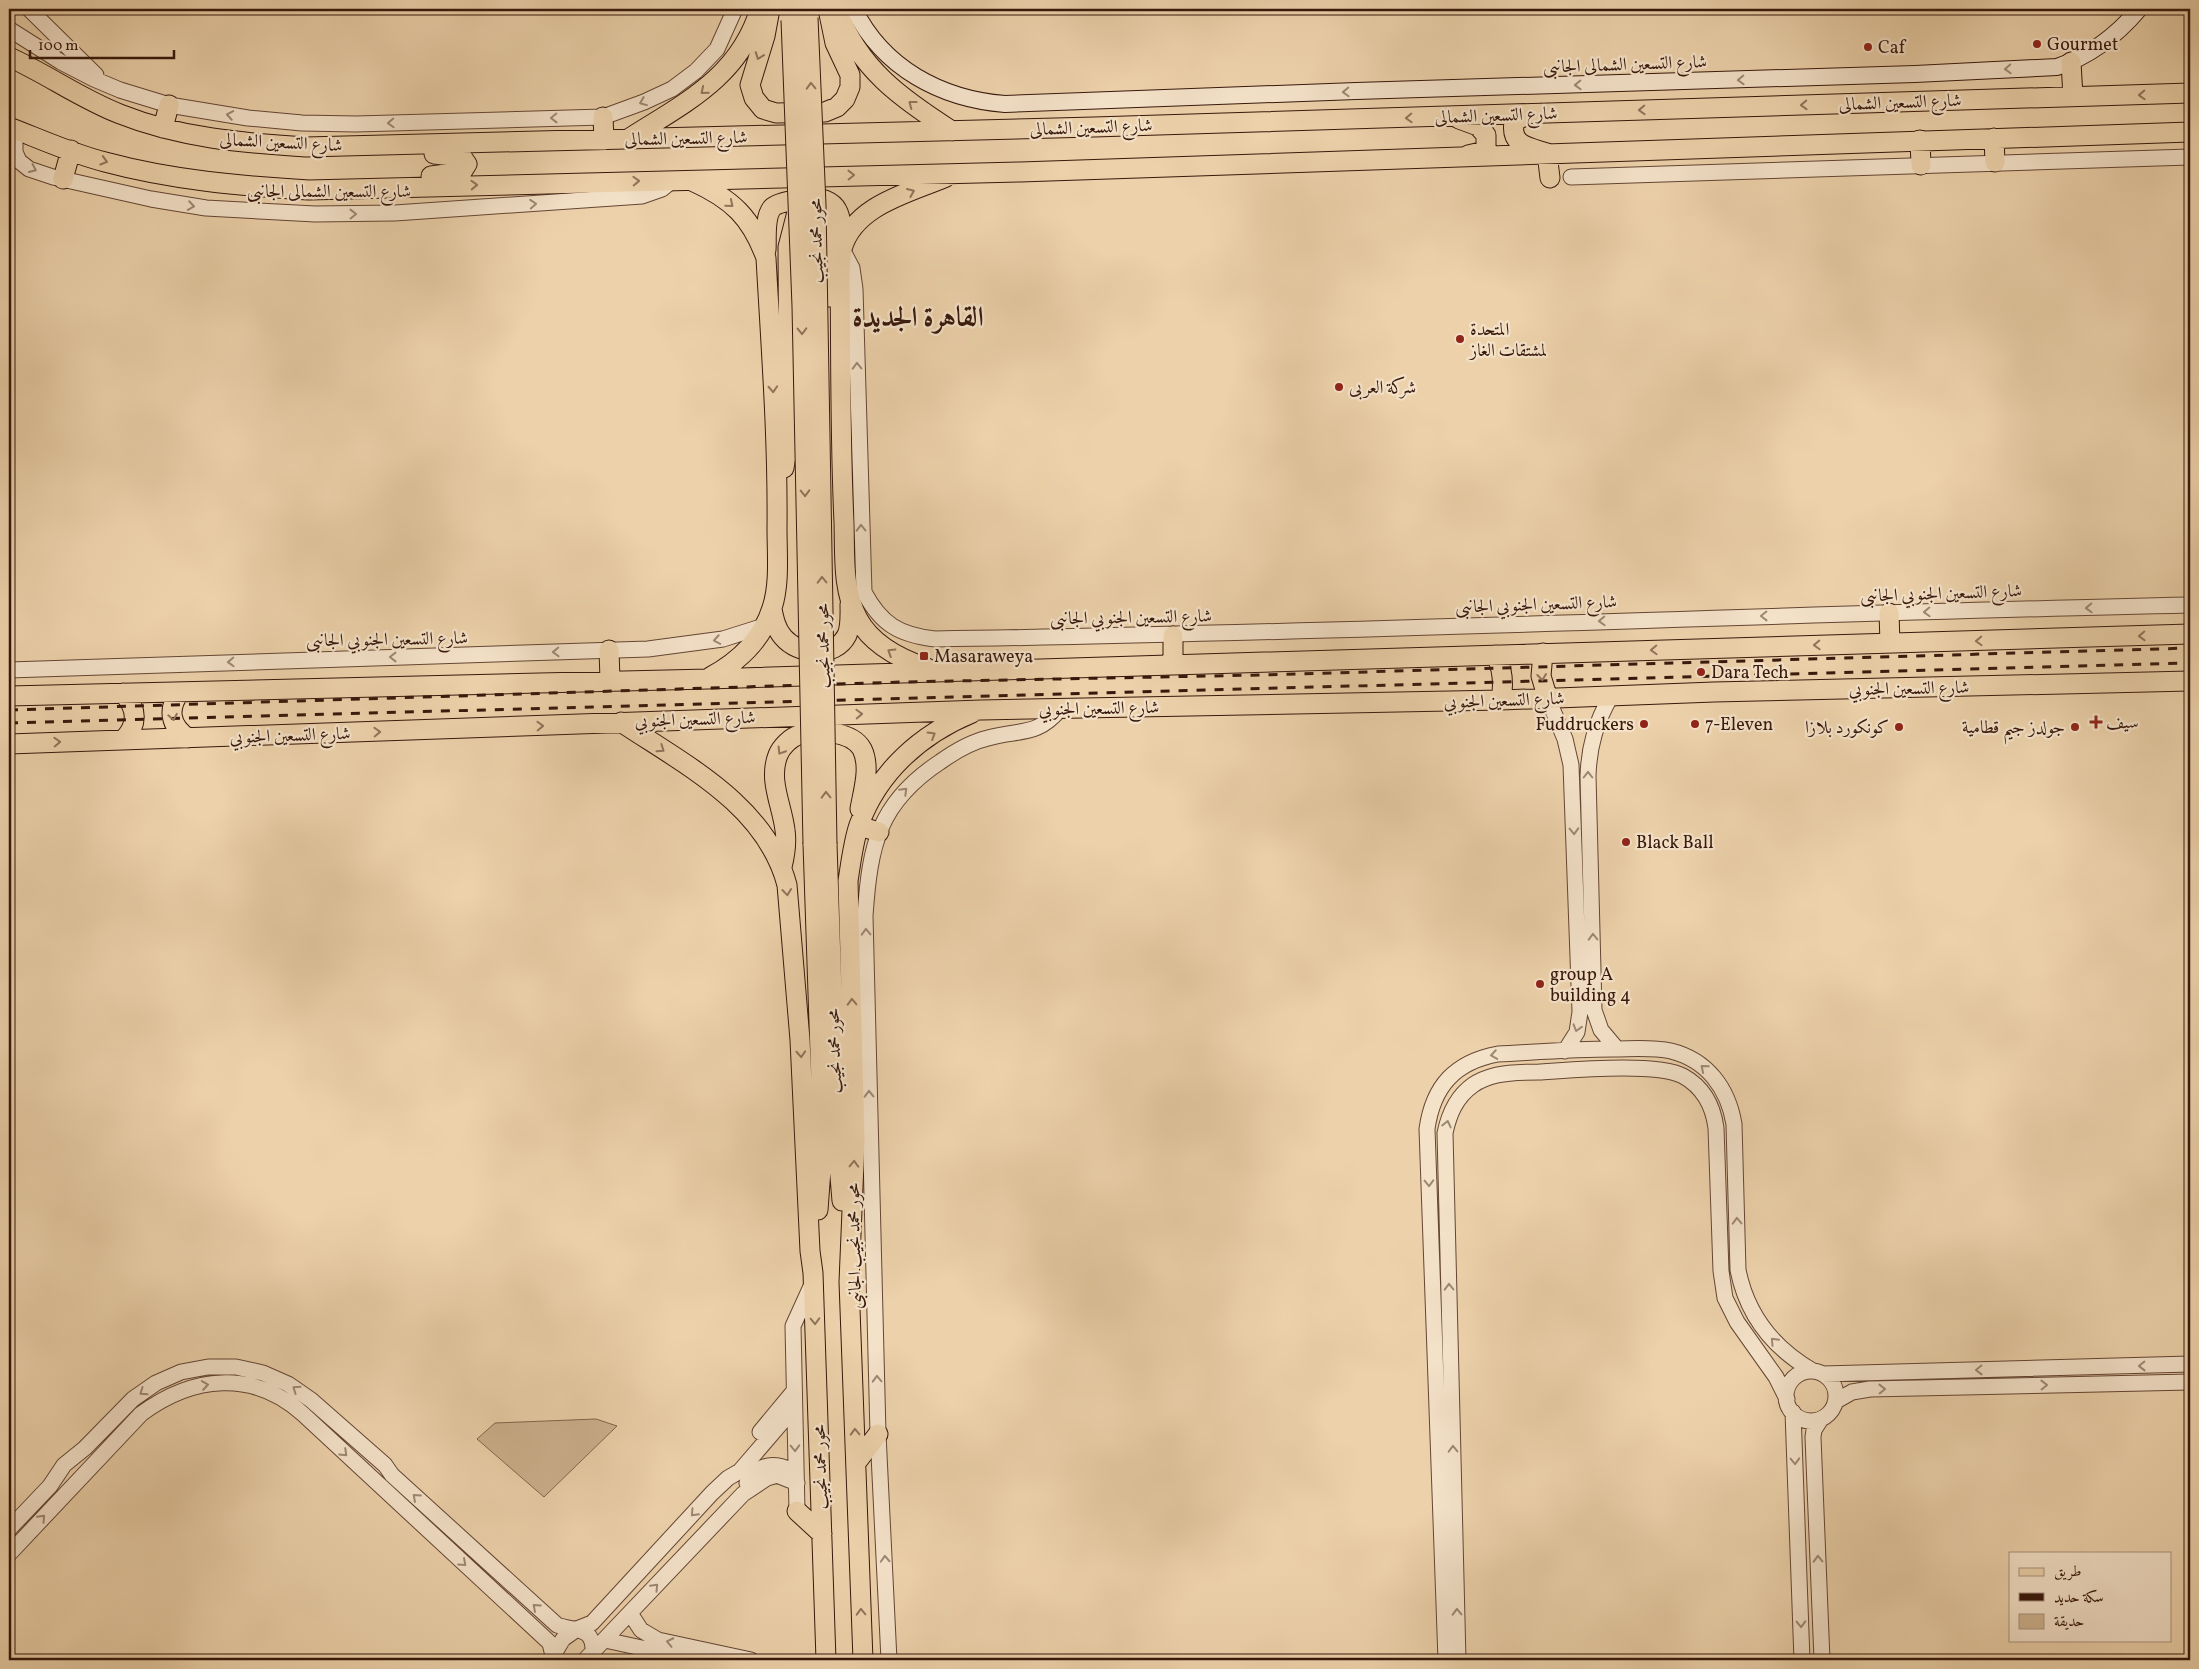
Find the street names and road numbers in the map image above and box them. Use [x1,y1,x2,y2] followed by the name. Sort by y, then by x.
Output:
[1542,50,1708,82] street label: شارع التسعين الشمالى الجانبى
[1838,89,1962,119] street label: شارع التسعين الشمالى
[1434,102,1558,132] street label: شارع التسعين الشمالى
[1029,114,1153,144] street label: شارع التسعين الشمالى
[624,126,748,154] street label: شارع التسعين الشمالى
[219,128,343,160] street label: شارع التسعين الشمالى
[247,180,411,206] street label: شارع التسعين الشمالى الجانبى
[804,198,831,284] street label: محور محمد نجيب
[1860,579,2023,611] street label: شارع التسعين الجنوبي الجانبى
[1455,590,1618,622] street label: شارع التسعين الجنوبي الجانبى
[811,603,838,689] street label: محور محمد نجيب
[1050,605,1212,633] street label: شارع التسعين الجنوبي الجانبى
[306,627,468,655] street label: شارع التسعين الجنوبي الجانبى
[1848,676,1970,704] street label: شارع التسعين الجنوبي
[1443,687,1565,717] street label: شارع التسعين الجنوبي
[1038,696,1160,724] street label: شارع التسعين الجنوبي
[634,706,756,736] street label: شارع التسعين الجنوبي
[229,722,351,752] street label: شارع التسعين الجنوبي
[822,1008,849,1094] street label: محور محمد نجيب
[842,1183,869,1309] street label: محور محمد نجيب الجانبى
[808,1424,835,1510] street label: محور محمد نجيب

